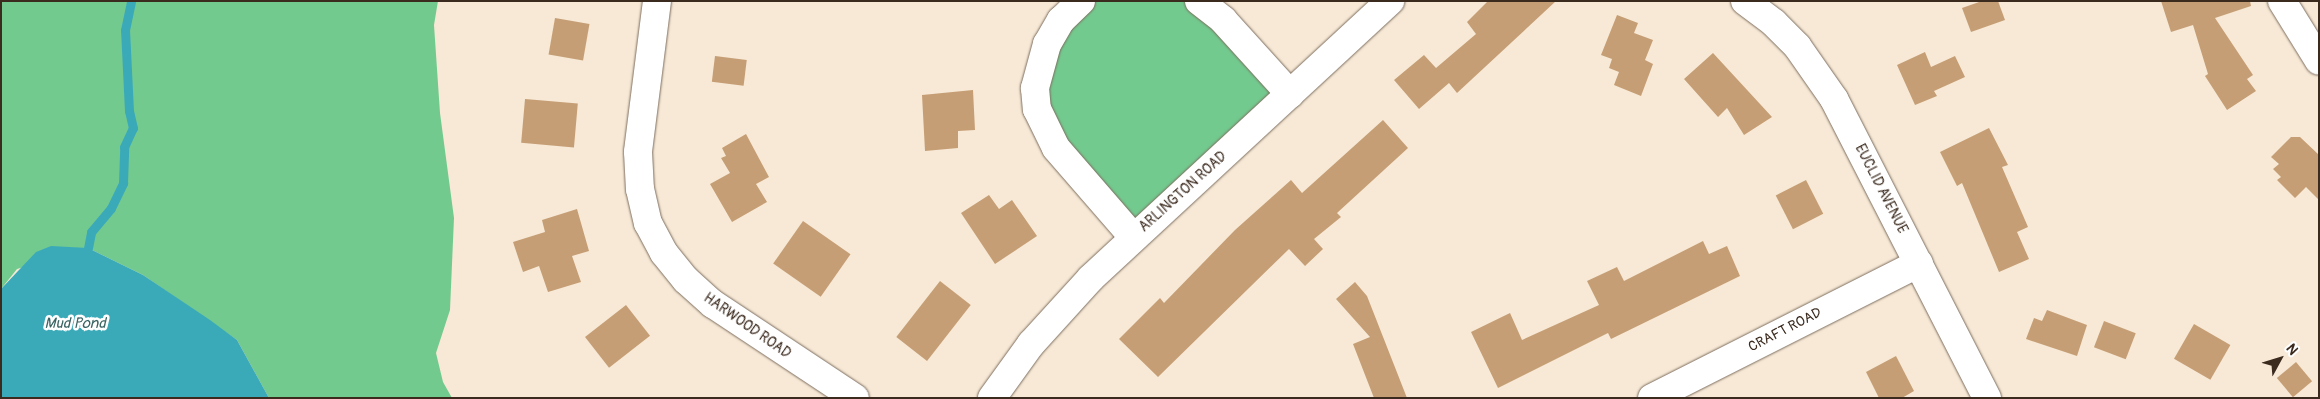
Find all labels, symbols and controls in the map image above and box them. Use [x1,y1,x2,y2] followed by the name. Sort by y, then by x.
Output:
[1851,141,1911,237] street label: EUCLID AVENUE
[1136,148,1230,236] street label: ARLINGTON ROAD
[700,290,794,362] street label: HARWOOD ROAD
[1746,304,1824,356] street label: CRAFT ROAD
[45,315,105,333] water label: Mud Pond
[2255,334,2305,384] north arrow
[2282,340,2302,358] text: N

